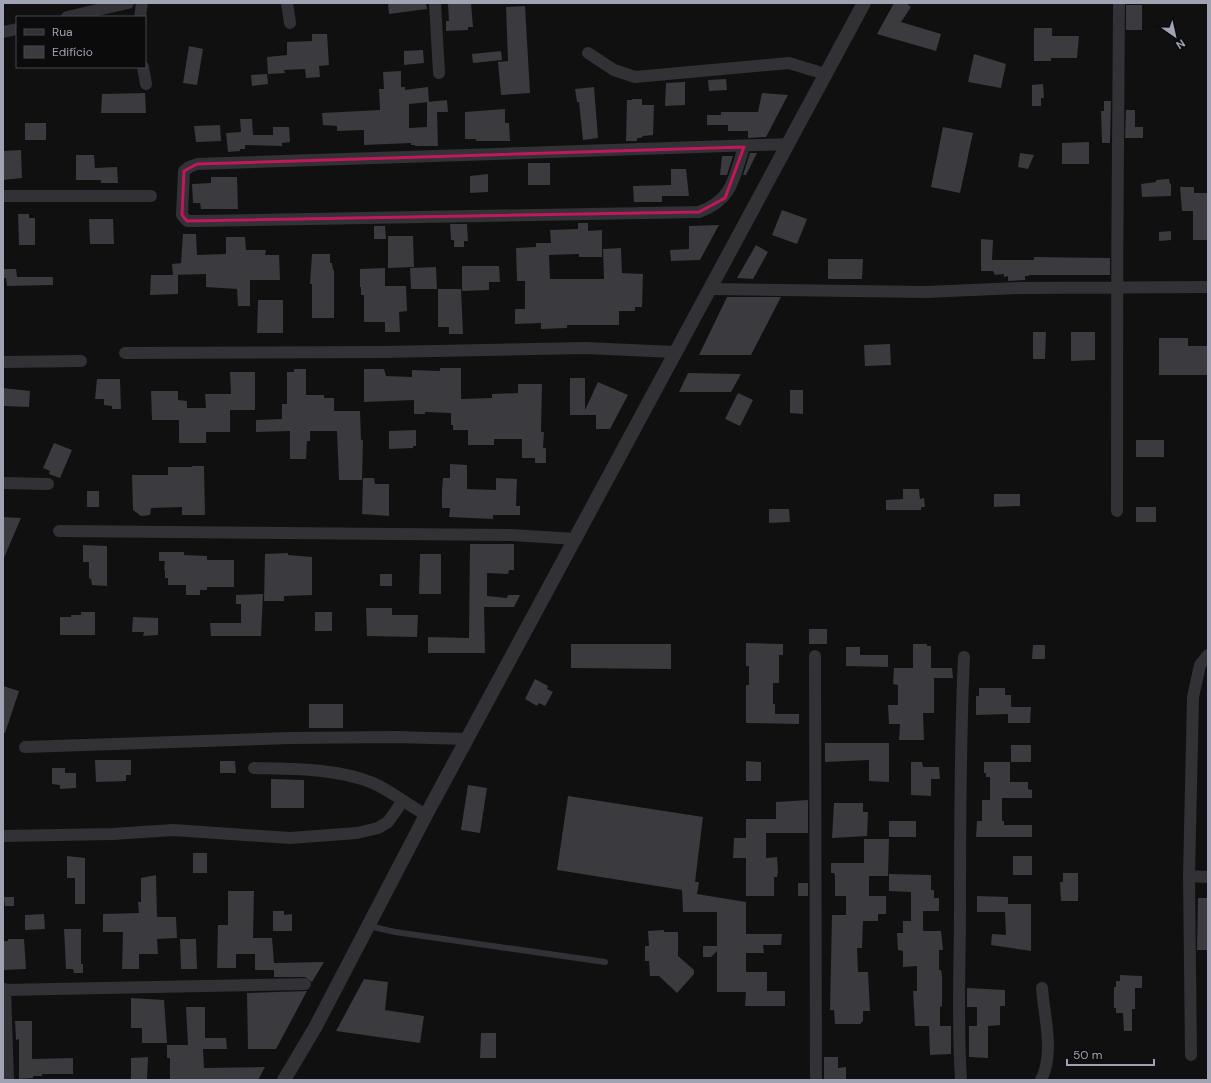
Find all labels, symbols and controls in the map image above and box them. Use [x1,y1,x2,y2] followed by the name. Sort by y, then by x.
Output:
[16,16,146,68] legend
[1155,16,1195,56] north arrow
[52,24,73,40] text: Rua
[1173,36,1188,52] text: N
[52,44,93,60] text: Edifício
[1067,1041,1154,1067] scale bar
[1073,1047,1102,1063] text: 50 m

